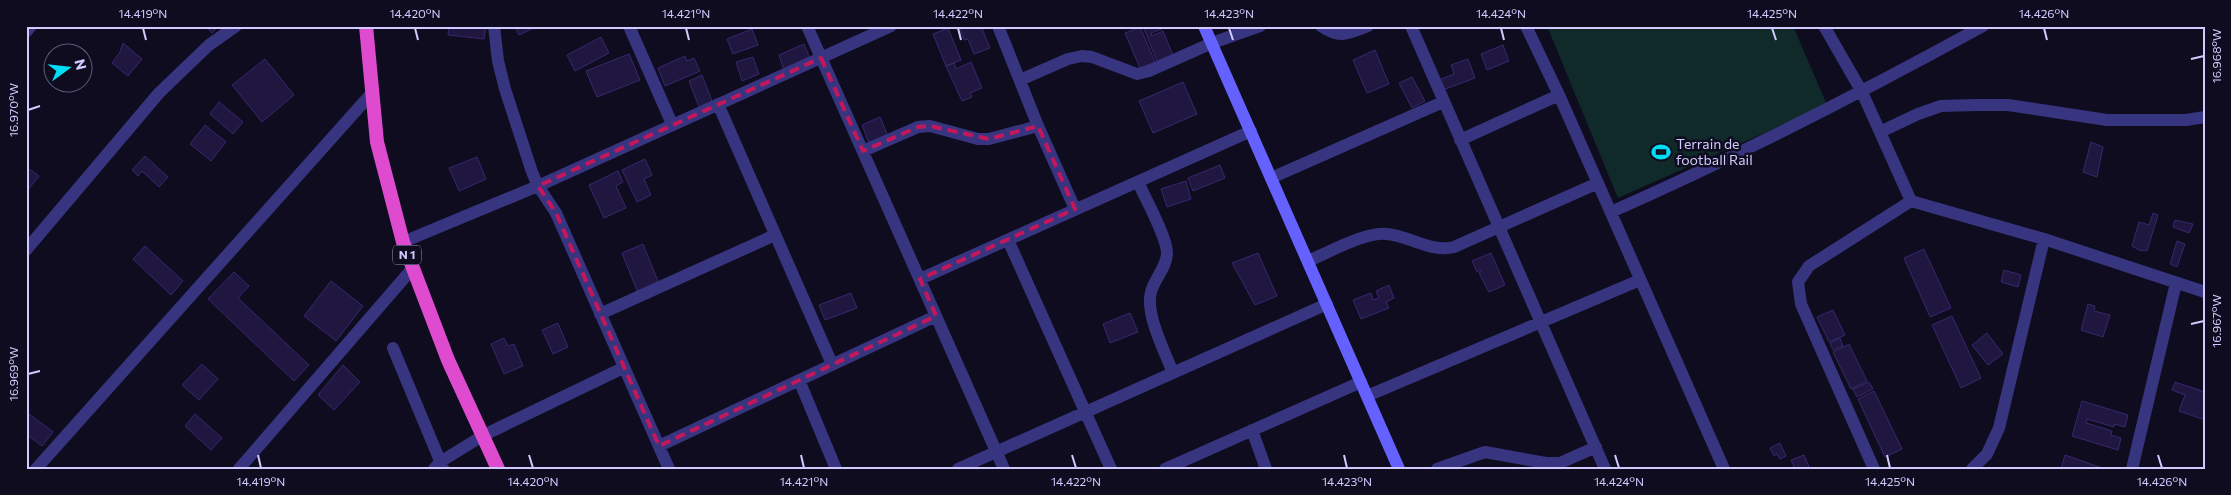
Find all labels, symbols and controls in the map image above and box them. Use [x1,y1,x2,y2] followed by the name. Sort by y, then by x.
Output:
[119,6,167,20] text: 14.419°N
[389,6,441,20] text: 14.420°N
[662,6,710,20] text: 14.421°N
[933,6,983,20] text: 14.422°N
[1204,6,1254,20] text: 14.423°N
[1476,6,1526,20] text: 14.424°N
[1747,6,1797,20] text: 14.425°N
[2019,6,2069,20] text: 14.426°N
[2209,29,2223,83] text: 16.968°W
[42,42,92,92] north arrow
[71,57,91,72] text: N
[6,83,20,137] text: 16.970°W
[1676,135,1753,168] place label: Terrain de football Rail
[1650,141,1672,163] sports icon: Terrain de football Rail
[393,246,421,264] road number: N 1
[2209,294,2223,348] text: 16.967°W
[6,347,20,401] text: 16.969°W
[237,474,285,488] text: 14.419°N
[507,474,559,488] text: 14.420°N
[780,474,828,488] text: 14.421°N
[1051,474,1101,488] text: 14.422°N
[1322,474,1372,488] text: 14.423°N
[1594,474,1644,488] text: 14.424°N
[1865,474,1915,488] text: 14.425°N
[2137,474,2187,488] text: 14.426°N

